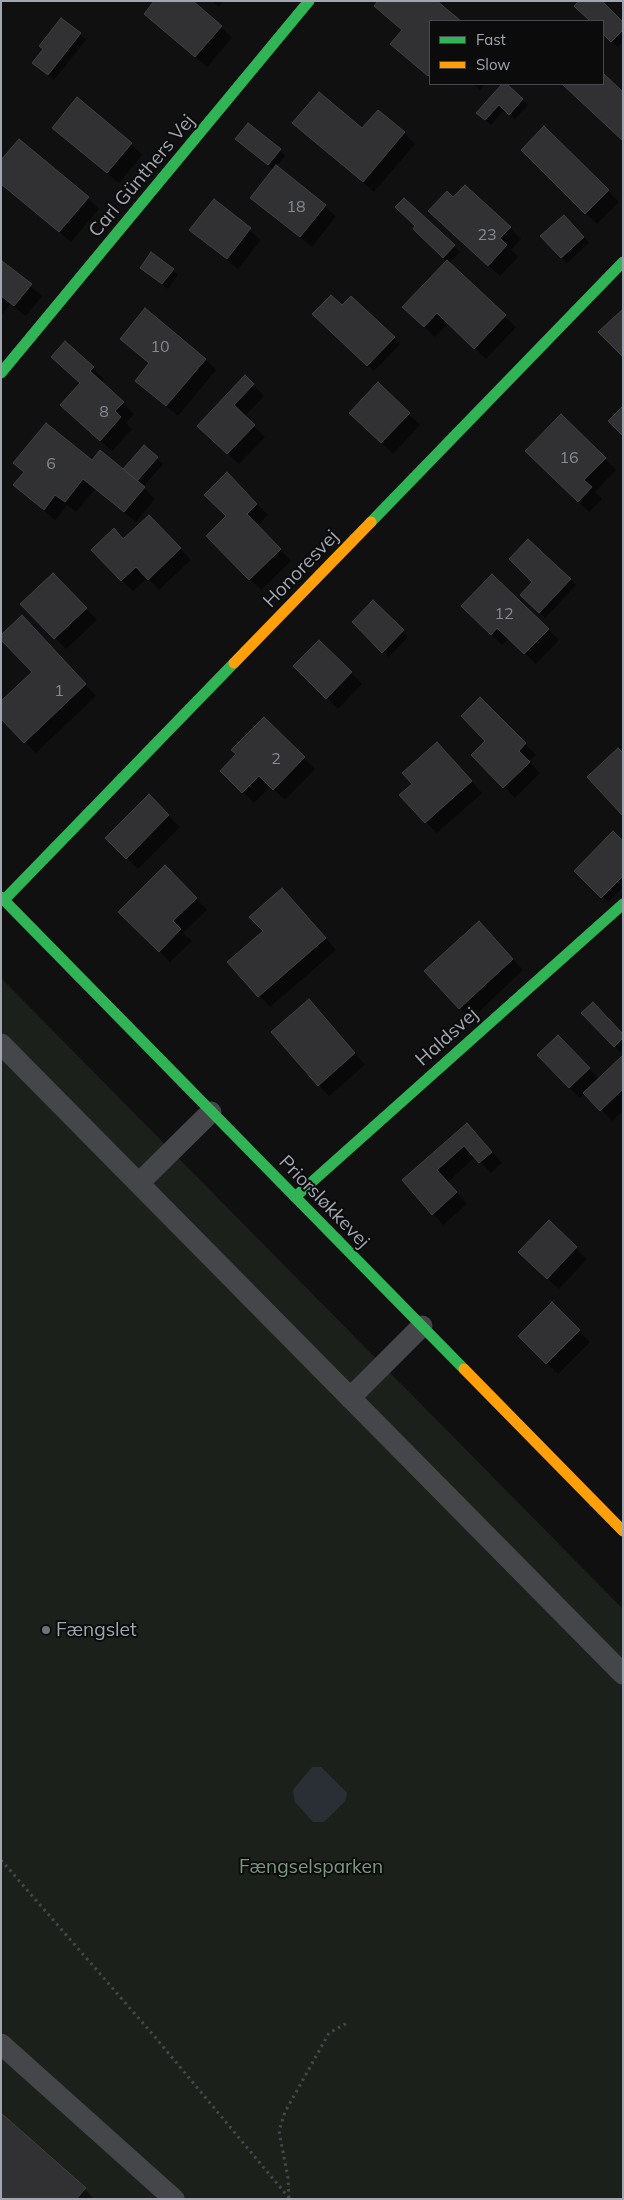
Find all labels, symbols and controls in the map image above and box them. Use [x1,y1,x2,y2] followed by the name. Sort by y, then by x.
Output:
[429,20,604,85] legend
[476,30,506,49] text: Fast
[476,55,510,74] text: Slow
[84,110,200,242] street label: Carl Günthers Vej
[286,197,306,217] house number: 18
[477,225,497,245] house number: 23
[150,337,170,357] house number: 10
[99,402,109,422] house number: 8
[559,448,579,468] house number: 16
[46,454,56,474] house number: 6
[259,526,343,612] street label: Honoresvej
[494,604,514,624] house number: 12
[54,681,64,701] house number: 1
[271,749,281,769] house number: 2
[411,1003,483,1071] street label: Haldsvej
[274,1151,374,1253] street label: Priorsløkkevej
[56,1619,137,1641] place label: Fængslet
[40,1624,52,1636] marker: Fængslet
[239,1856,383,1878] park label: Fængselsparken

